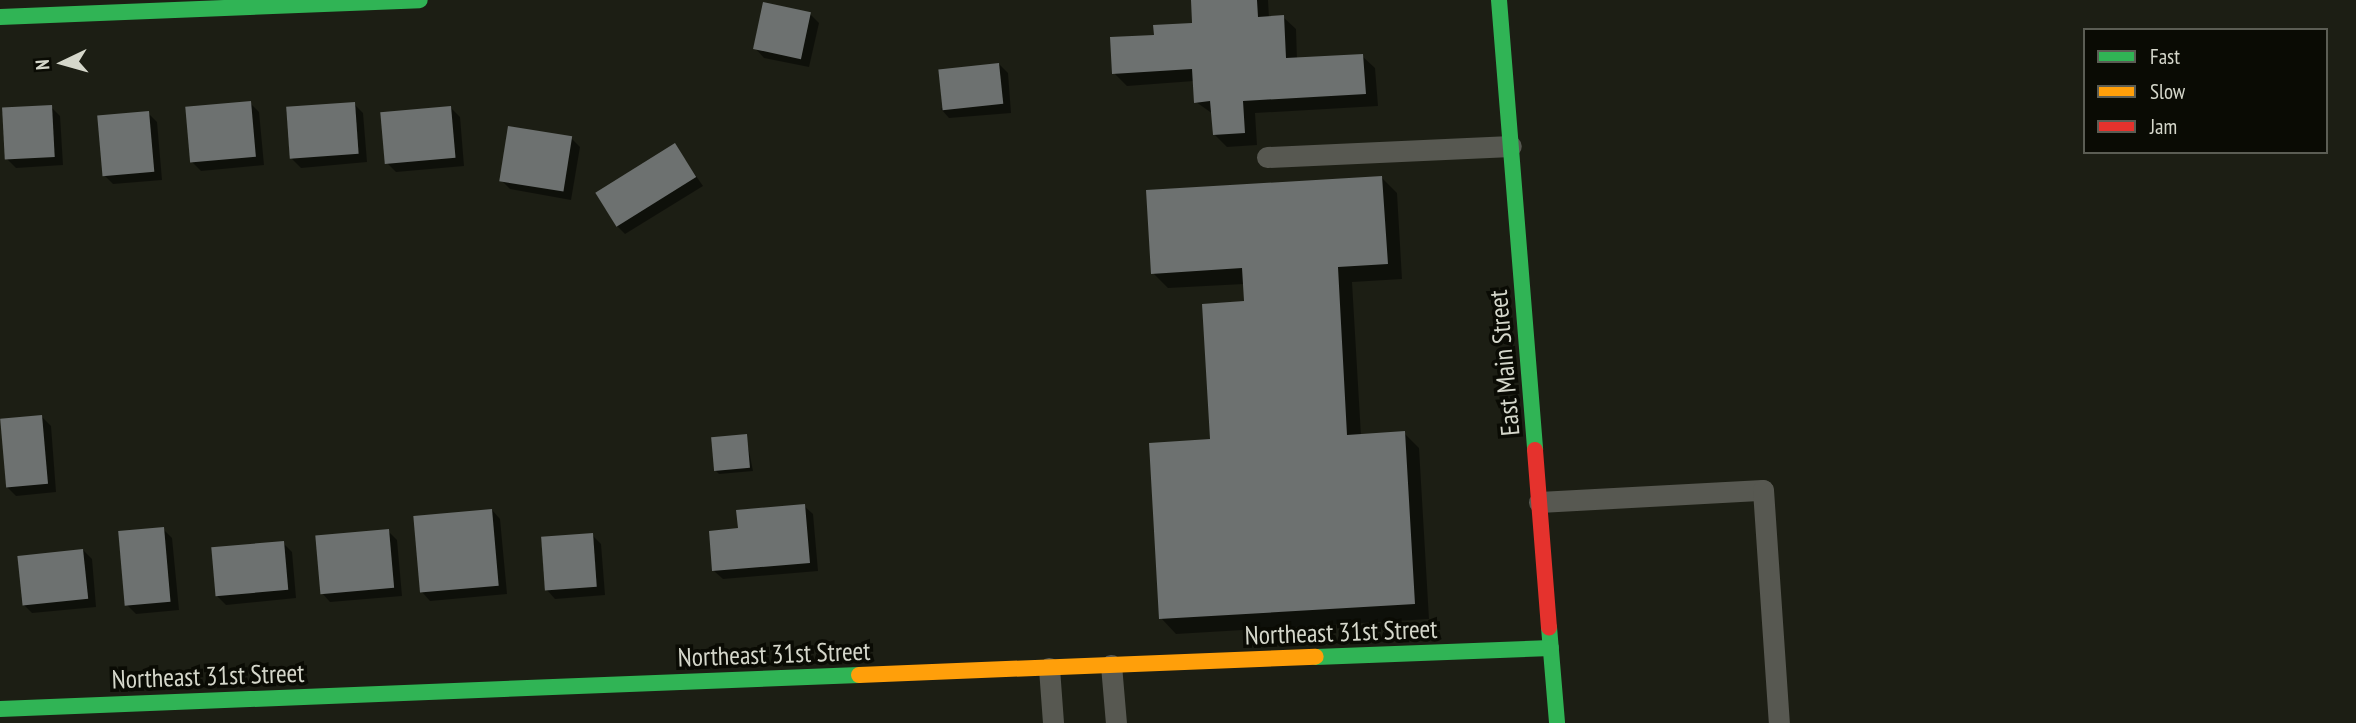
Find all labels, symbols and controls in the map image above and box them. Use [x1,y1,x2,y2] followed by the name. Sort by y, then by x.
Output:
[28,28,98,98] north arrow
[2083,28,2328,154] legend
[2150,43,2180,70] text: Fast
[30,59,54,71] text: N
[2150,78,2185,105] text: Slow
[2150,113,2177,140] text: Jam
[1482,289,1526,437] street label: East Main Street
[1244,613,1438,651] street label: Northeast 31st Street
[677,635,871,673] street label: Northeast 31st Street
[111,657,305,695] street label: Northeast 31st Street

